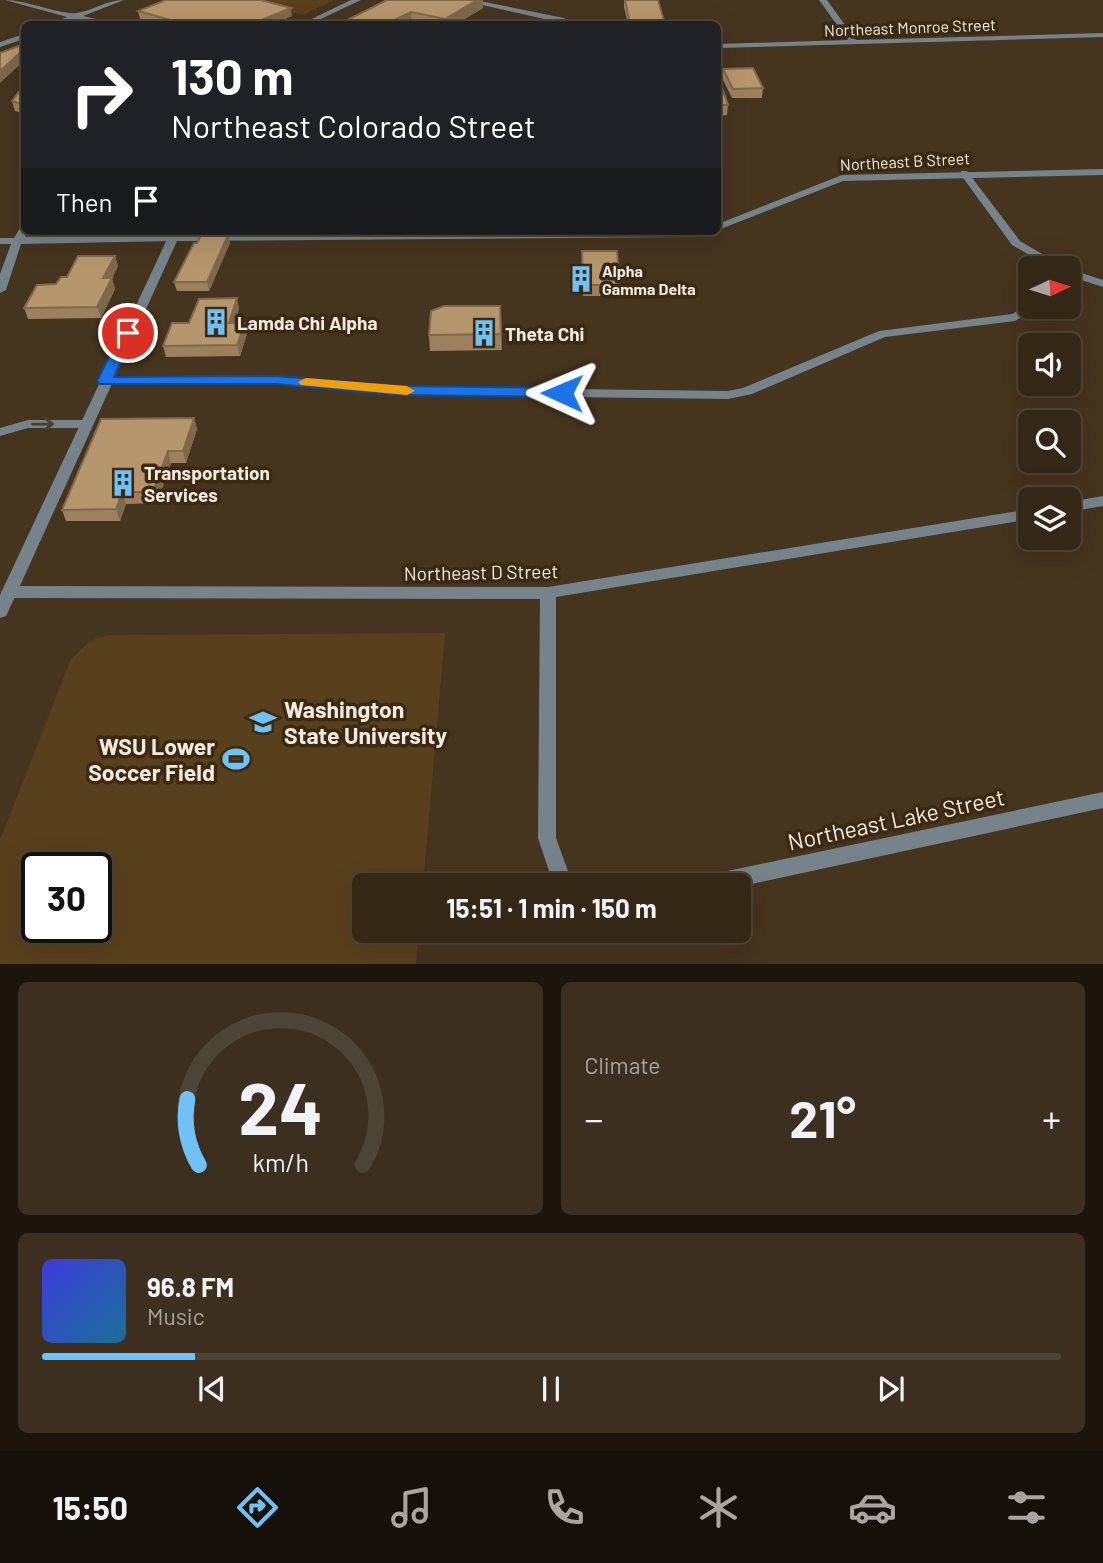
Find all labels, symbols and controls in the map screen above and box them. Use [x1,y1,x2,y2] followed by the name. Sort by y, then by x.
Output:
[824,15,996,39] street label: Northeast Monroe Street
[171,46,293,105] text: 130 m
[56,49,147,140] icon: right
[171,106,536,144] text: Northeast Colorado Street
[840,148,970,174] street label: Northeast B Street
[127,182,165,220] icon: arrive
[56,186,113,217] text: Then
[1018,256,1082,318] north arrow
[1018,256,1081,550] map controls
[602,261,696,298] place label: Alpha Gamma Delta
[566,264,596,294] building icon: Alpha Gamma Delta
[98,303,158,363] pin
[201,307,231,337] building icon: Lamda Chi Alpha
[237,311,377,334] place label: Lamda Chi Alpha
[109,314,147,352] icon: arrive
[469,318,499,348] building icon: Theta Chi
[505,322,584,345] place label: Theta Chi
[1018,333,1081,396] button: sound
[525,356,599,430] position arrow
[1018,410,1081,473] button: search
[31,417,54,431] one-way arrow
[144,461,270,506] place label: Transportation Services
[108,468,138,498] building icon: Transportation Services
[1018,487,1081,550] button: layers
[404,559,558,585] street label: Northeast D Street
[284,695,448,749] place label: Washington State University
[248,707,278,737] school or university icon: Washington State University
[88,732,215,786] place label: WSU Lower Soccer Field
[221,744,251,774] sports icon: WSU Lower Soccer Field
[785,782,1007,856] street label: Northeast Lake Street
[21,852,112,943] speed limit sign: 30
[446,892,657,923] text: 15:51 · 1 min · 150 m
[585,1051,661,1079] text: Climate
[238,1062,323,1150] text: 24
[789,1086,856,1148] text: 21°
[585,1095,604,1141] text: −
[1042,1095,1061,1141] text: +
[252,1146,309,1176] text: km/h
[147,1271,234,1302] text: 96.8 FM
[147,1302,205,1330] text: Music
[193,1370,231,1408] icon: previous
[532,1370,570,1408] icon: pause
[872,1370,910,1408] icon: next
[233,1483,282,1532] icon: directions
[387,1483,436,1532] icon: music
[540,1483,589,1532] icon: phone
[694,1483,743,1532] icon: climate
[848,1483,897,1532] icon: car
[1002,1483,1051,1532] icon: filters
[52,1488,128,1526] text: 15:50

